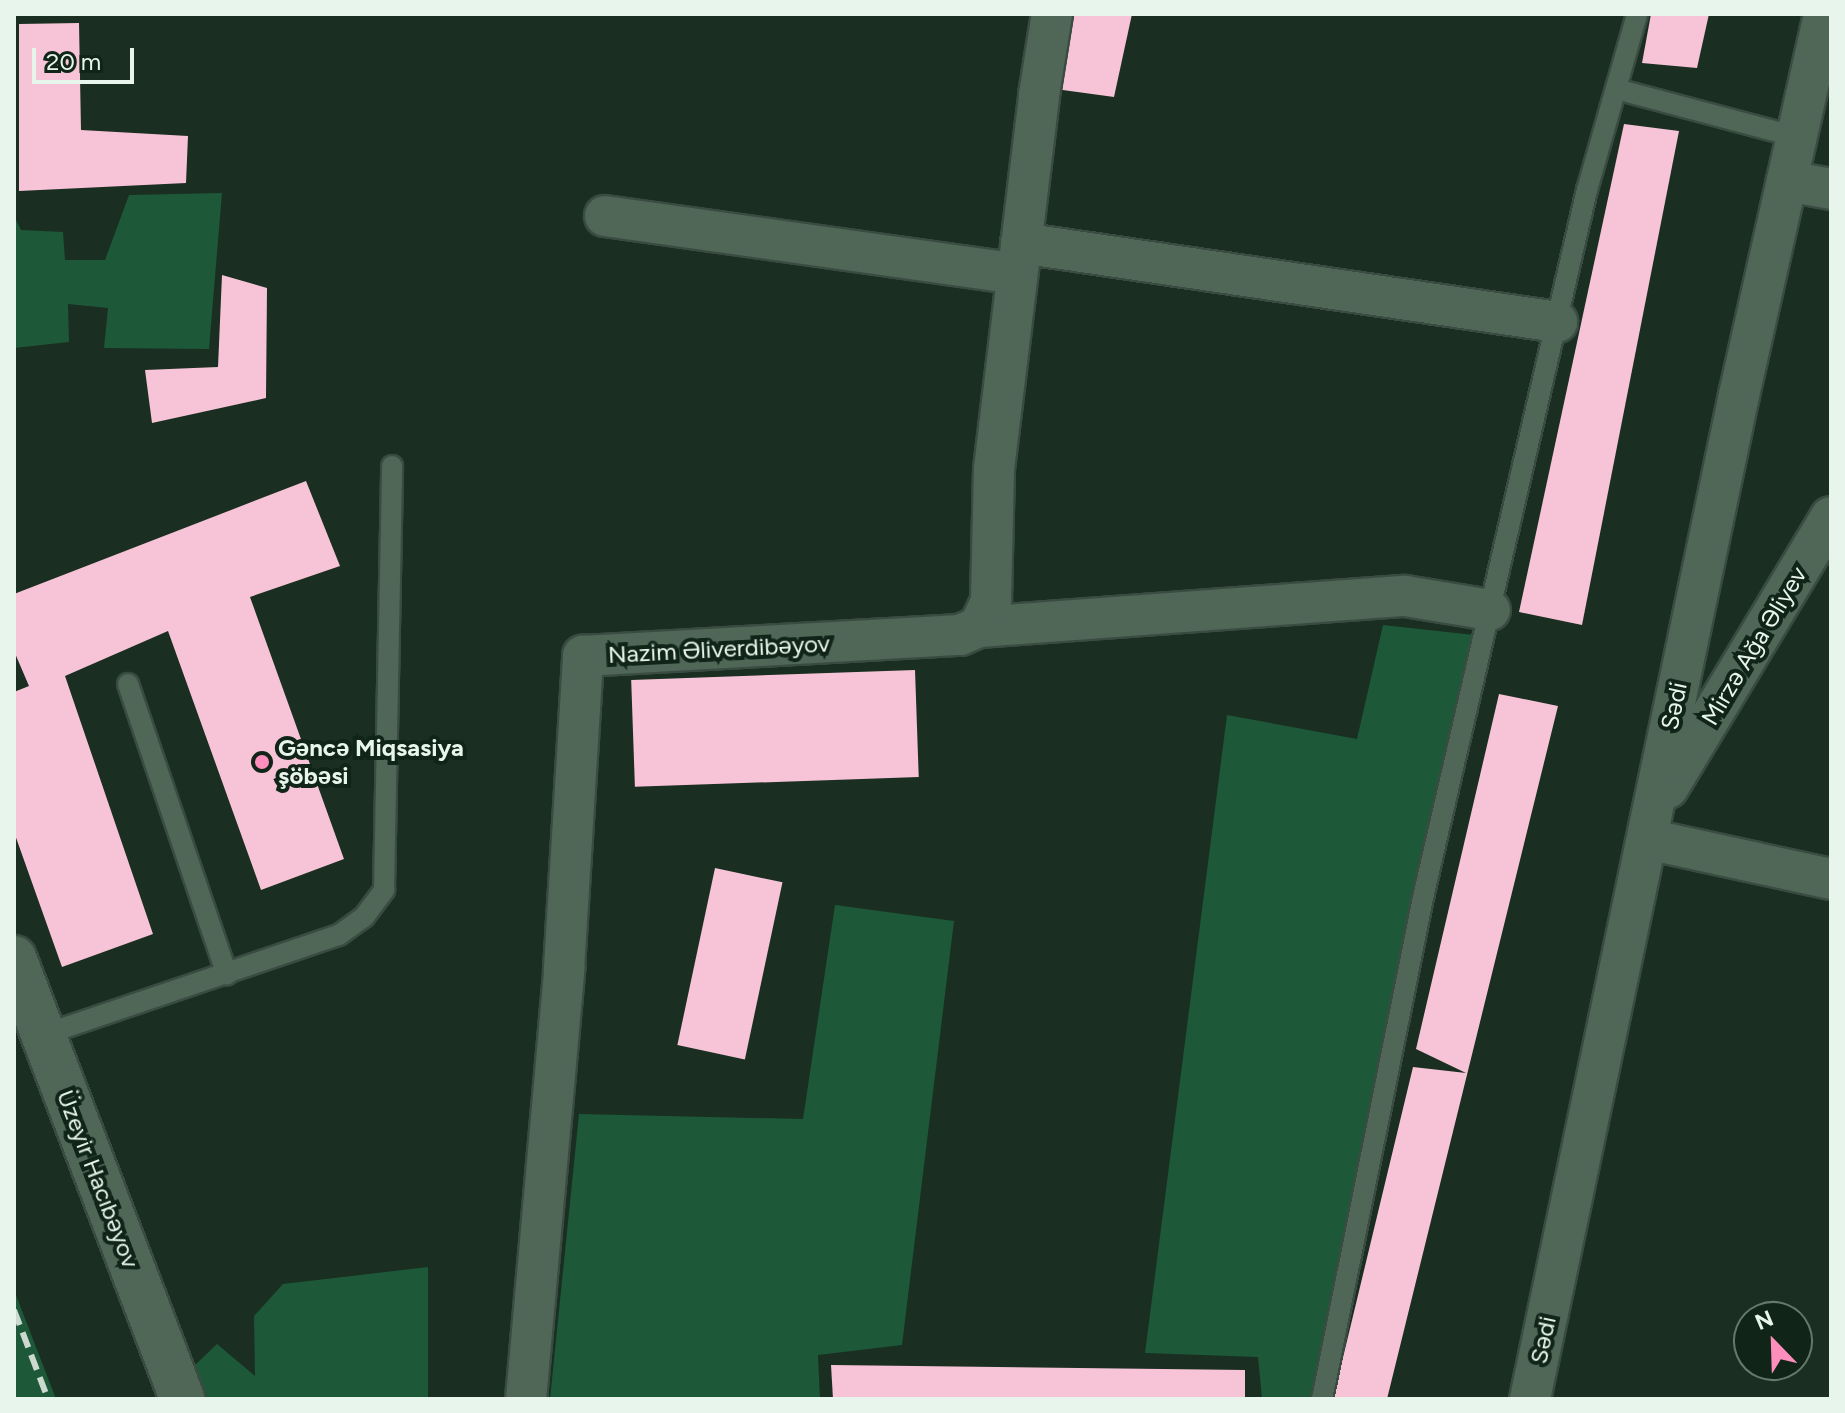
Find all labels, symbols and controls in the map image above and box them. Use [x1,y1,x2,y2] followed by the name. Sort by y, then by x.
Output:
[36,32,138,82] scale bar
[46,47,101,76] text: 20 m
[1695,561,1813,731] street label: Mirzə Ağa Əliyev
[607,629,831,669] street label: Nazim Əliverdibəyov
[1655,680,1693,732] street label: Sədi
[278,734,464,790] place label: Gəncə Miqsasiya şöbəsi
[253,753,271,771] marker: Gəncə Miqsasiya şöbəsi
[51,1086,145,1272] street label: Üzeyir Hacıbəyov
[1733,1301,1813,1381] north arrow
[1751,1305,1777,1336] text: N
[1524,1314,1562,1366] street label: Sədi

